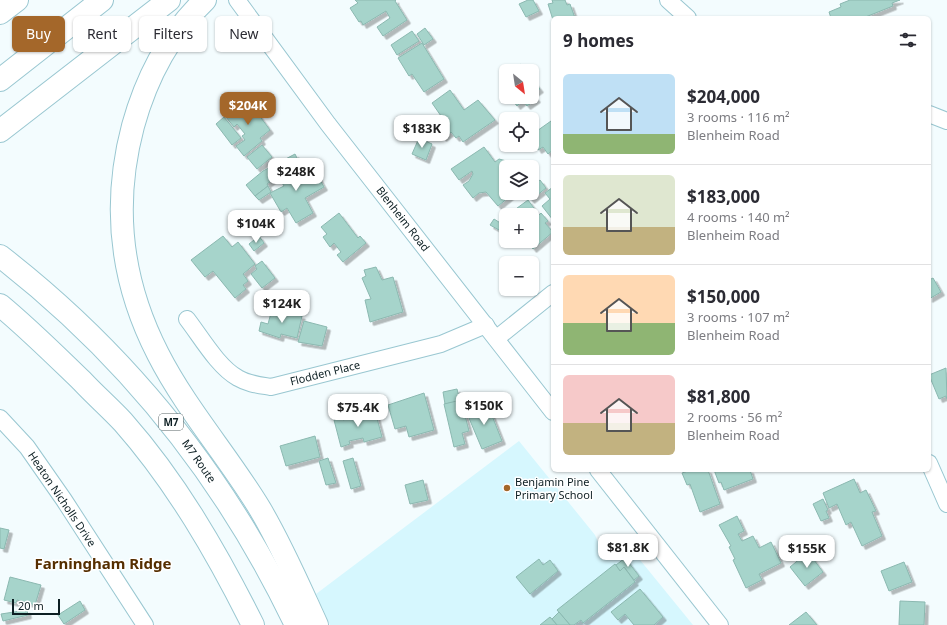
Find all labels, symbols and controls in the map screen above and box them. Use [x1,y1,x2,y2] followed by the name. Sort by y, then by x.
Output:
[12,16,65,52] chip: Buy
[73,16,131,52] chip: Rent
[139,16,207,52] chip: Filters
[215,16,272,52] chip: New
[563,29,634,52] text: 9 homes
[897,29,919,51] icon: filters
[499,64,539,104] north arrow
[499,64,539,296] map controls
[687,85,760,108] text: $204,000
[595,90,643,138] icon: home
[220,92,276,126] pin: $204K
[229,96,267,114] text: $204K
[687,108,790,126] text: 3 rooms · 116 m²
[499,112,539,152] button: locate
[394,115,450,149] pin: $183K
[403,119,441,137] text: $183K
[687,126,780,144] text: Blenheim Road
[268,158,324,192] pin: $248K
[499,160,539,200] button: layers
[277,162,315,180] text: $248K
[373,183,433,254] street label: Blenheim Road
[687,185,760,208] text: $183,000
[595,191,643,239] icon: home
[499,208,539,248] button: +
[687,208,790,226] text: 4 rooms · 140 m²
[228,210,284,244] pin: $104K
[237,214,275,232] text: $104K
[687,226,780,244] text: Blenheim Road
[499,256,539,296] button: −
[687,285,760,308] text: $150,000
[254,290,310,324] pin: $124K
[595,291,643,339] icon: home
[263,294,301,312] text: $124K
[687,308,790,326] text: 3 rooms · 107 m²
[687,326,780,344] text: Blenheim Road
[288,357,362,388] street label: Flodden Place
[687,385,750,408] text: $81,800
[595,391,643,439] icon: home
[456,392,512,426] pin: $150K
[325,394,391,428] pin: $75.4K
[465,396,503,414] text: $150K
[337,398,379,416] text: $75.4K
[687,408,782,426] text: 2 rooms · 56 m²
[159,414,183,430] road number: M7
[687,426,780,444] text: Blenheim Road
[179,436,220,485] street label: M7 Route
[25,448,100,549] street label: Heaton Nicholls Drive
[515,474,593,502] place label: Benjamin Pine Primary School
[502,483,512,493] marker: Benjamin Pine Primary School
[595,534,661,568] pin: $81.8K
[779,535,835,569] pin: $155K
[607,538,649,556] text: $81.8K
[788,539,826,557] text: $155K
[35,553,171,573] district label: Farningham Ridge
[12,597,60,616] scale bar
[18,598,44,613] text: 20 m

